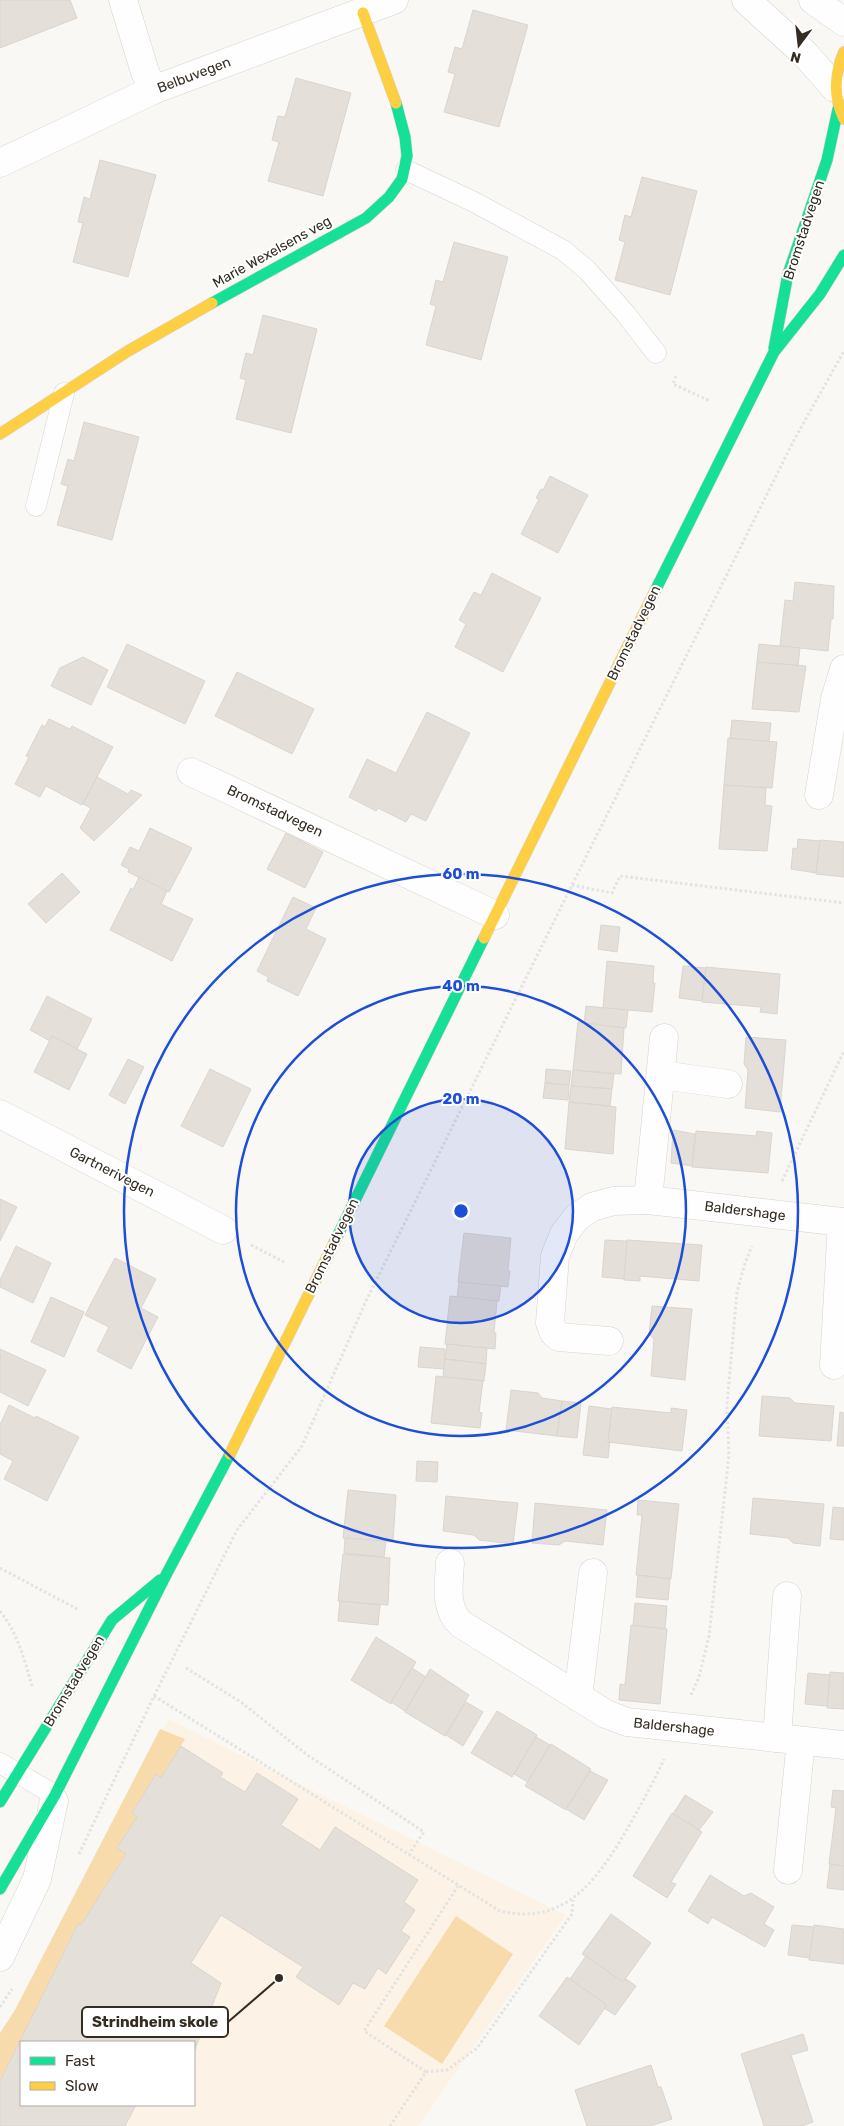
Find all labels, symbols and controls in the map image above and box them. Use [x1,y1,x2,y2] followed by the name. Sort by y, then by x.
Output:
[774,20,824,70] north arrow
[789,48,803,67] text: N
[155,53,233,97] street label: Belbuvegen
[780,178,828,282] street label: Bromstadvegen
[210,212,334,292] street label: Marie Wexelsens veg
[604,583,664,683] street label: Bromstadvegen
[224,781,326,841] street label: Bromstadvegen
[443,865,479,883] text: 60 m
[442,977,480,995] text: 40 m
[443,1090,479,1108] text: 20 m
[67,1143,157,1201] street label: Gartnerivegen
[302,1196,362,1296] street label: Bromstadvegen
[703,1198,787,1224] street label: Baldershage
[452,1202,470,1220] centre of rings
[40,1632,108,1730] street label: Bromstadvegen
[633,1714,716,1740] street label: Baldershage
[82,2007,228,2037] callout: Strindheim skole
[92,2013,218,2031] text: Strindheim skole
[20,2041,195,2106] legend
[65,2052,95,2070] text: Fast
[65,2077,98,2095] text: Slow

